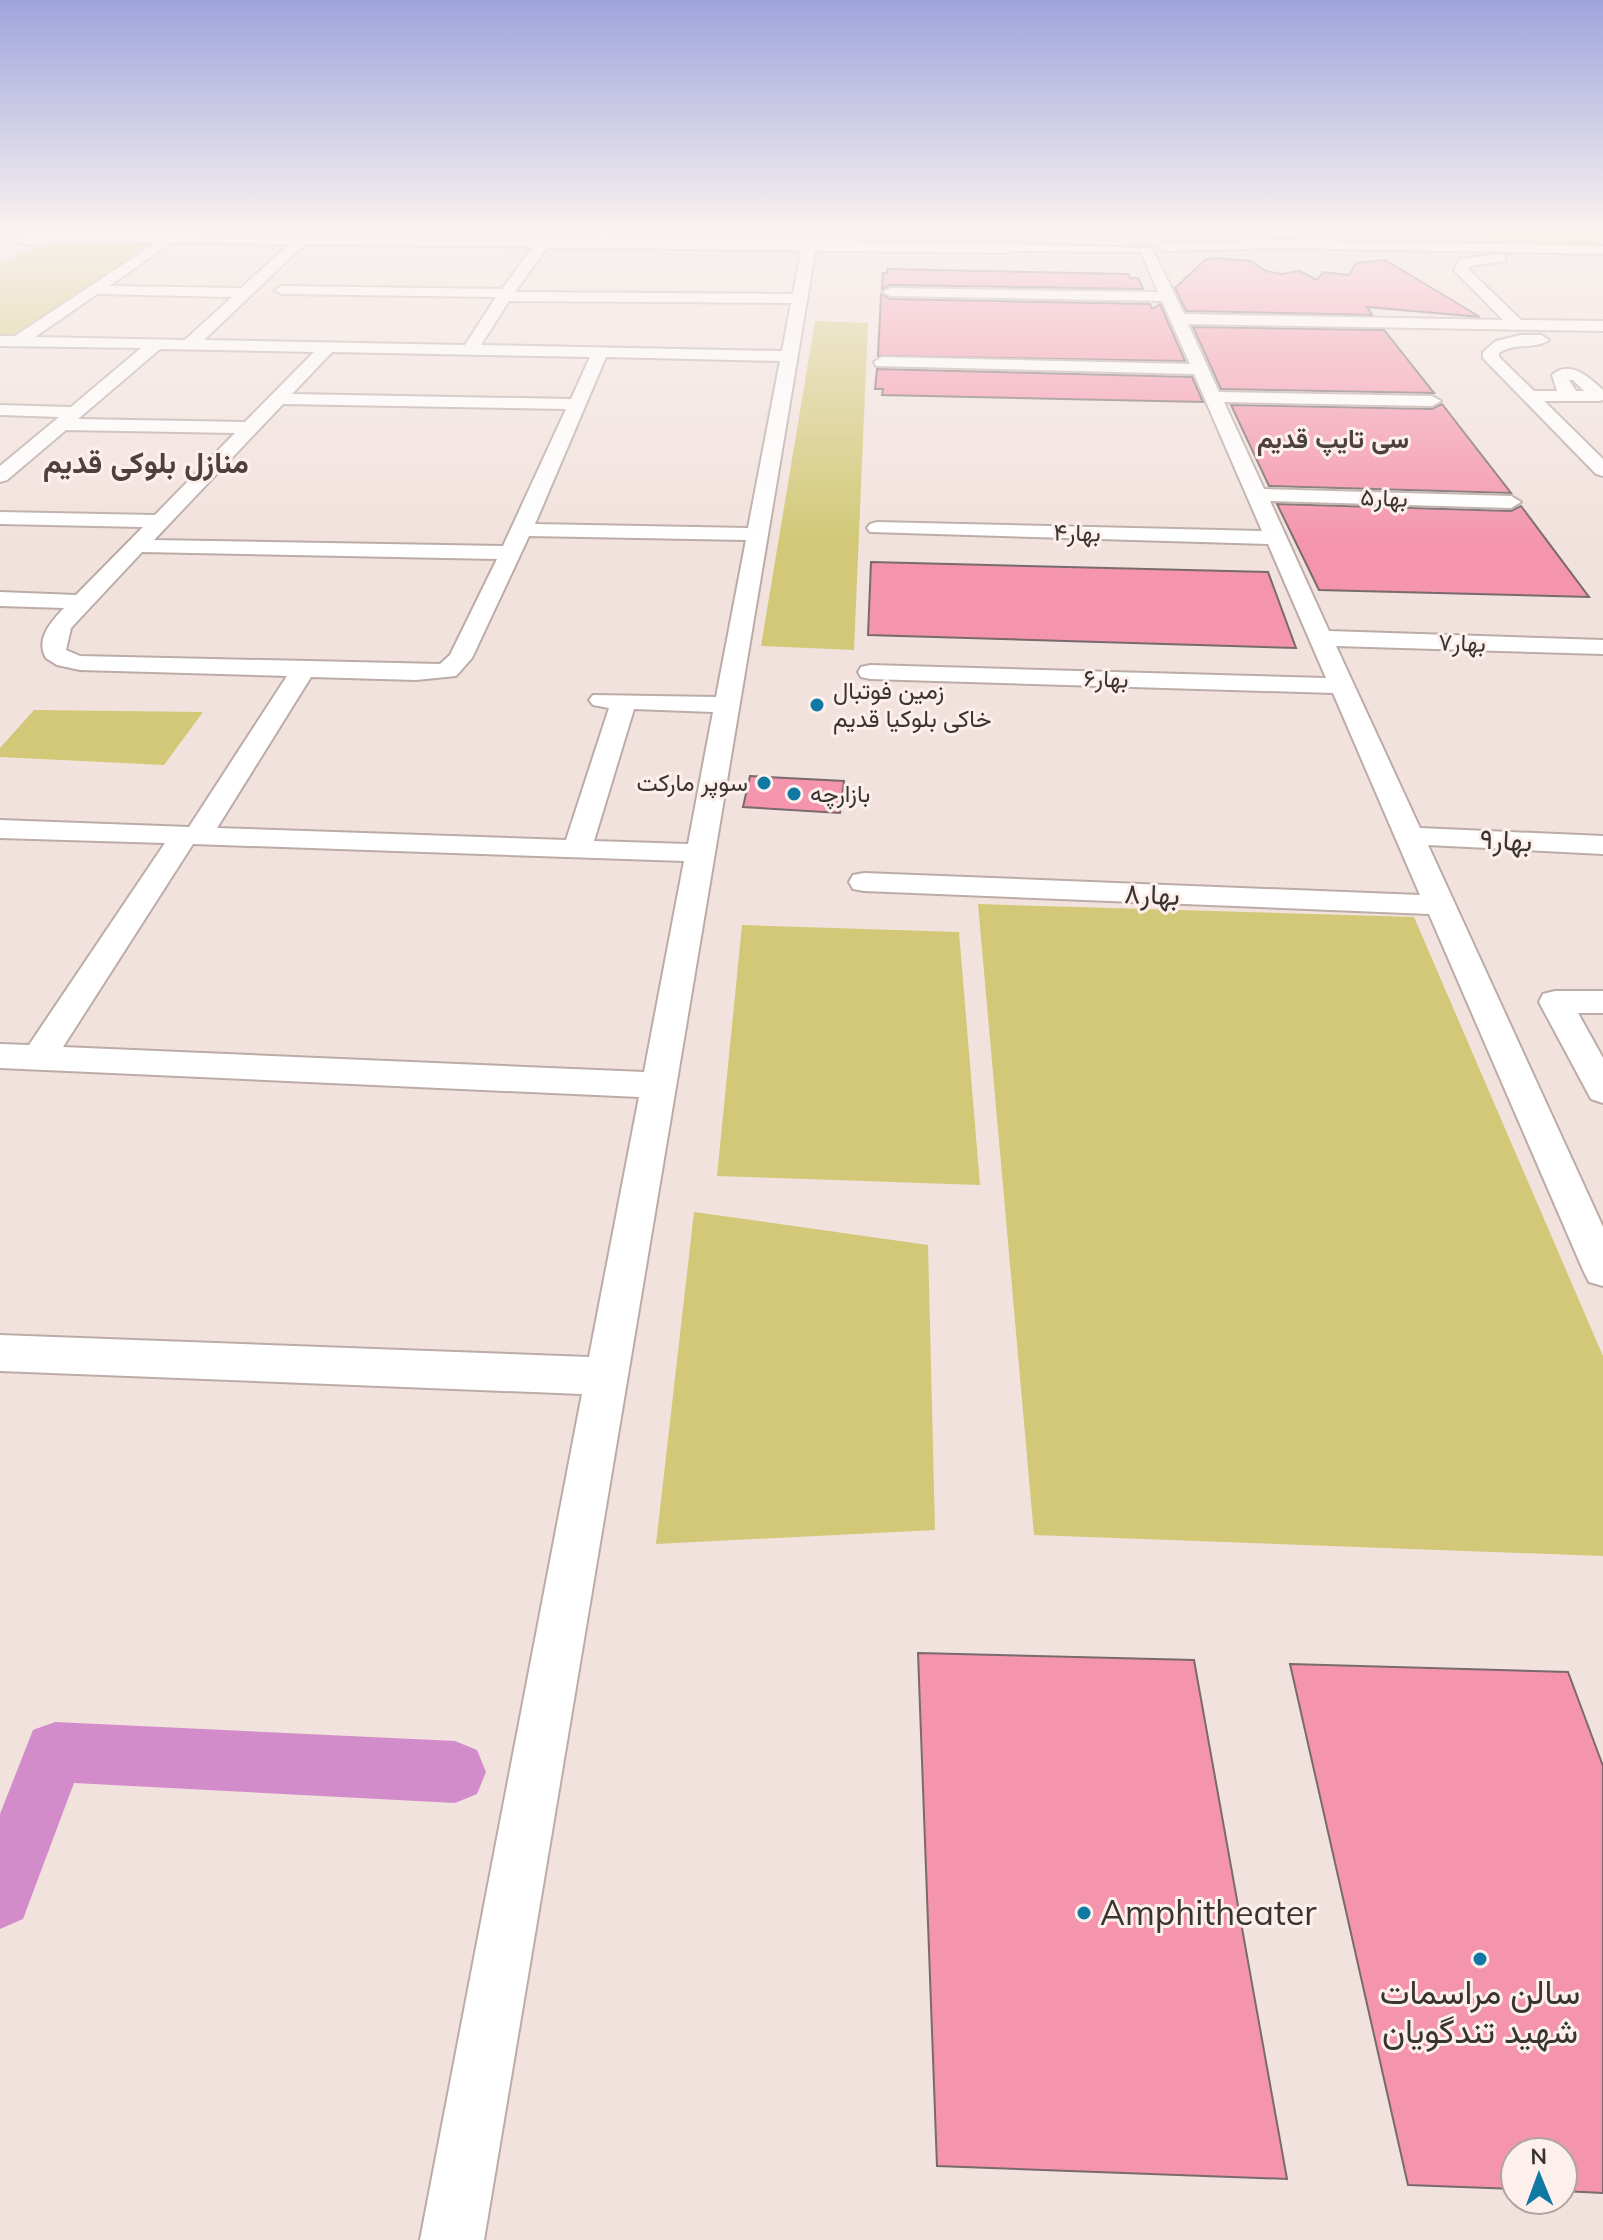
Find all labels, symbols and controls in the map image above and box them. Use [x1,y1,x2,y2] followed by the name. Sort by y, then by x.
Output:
[1257,422,1409,457] district label: سی تایپ قدیم
[43,443,249,482] district label: منازل بلوکی قدیم
[1360,481,1408,514] street label: بهار۵
[1053,517,1101,548] street label: بهار۴
[1438,626,1486,659] street label: بهار۷
[1083,662,1129,695] street label: بهار۶
[833,675,992,735] place label: زمین فوتبال خاکی بلوکیا قدیم
[808,696,826,714] marker: زمین فوتبال خاکی بلوکیا قدیم
[637,767,748,799] place label: سوپر مارکت
[755,774,773,792] marker: سوپر مارکت
[810,778,870,810] place label: بازارچه
[785,785,803,803] marker: بازارچه
[1479,821,1533,859] street label: بهار۹
[1124,875,1180,913] street label: بهار۸
[1100,1891,1317,1934] place label: Amphitheater
[1075,1904,1093,1922] marker: Amphitheater
[1471,1950,1489,1968] marker: سالن مراسمات شهید تندگویان
[1380,1970,1580,2052] place label: سالن مراسمات شهید تندگویان
[1499,2136,1579,2216] north arrow
[1530,2142,1547,2170] text: N

